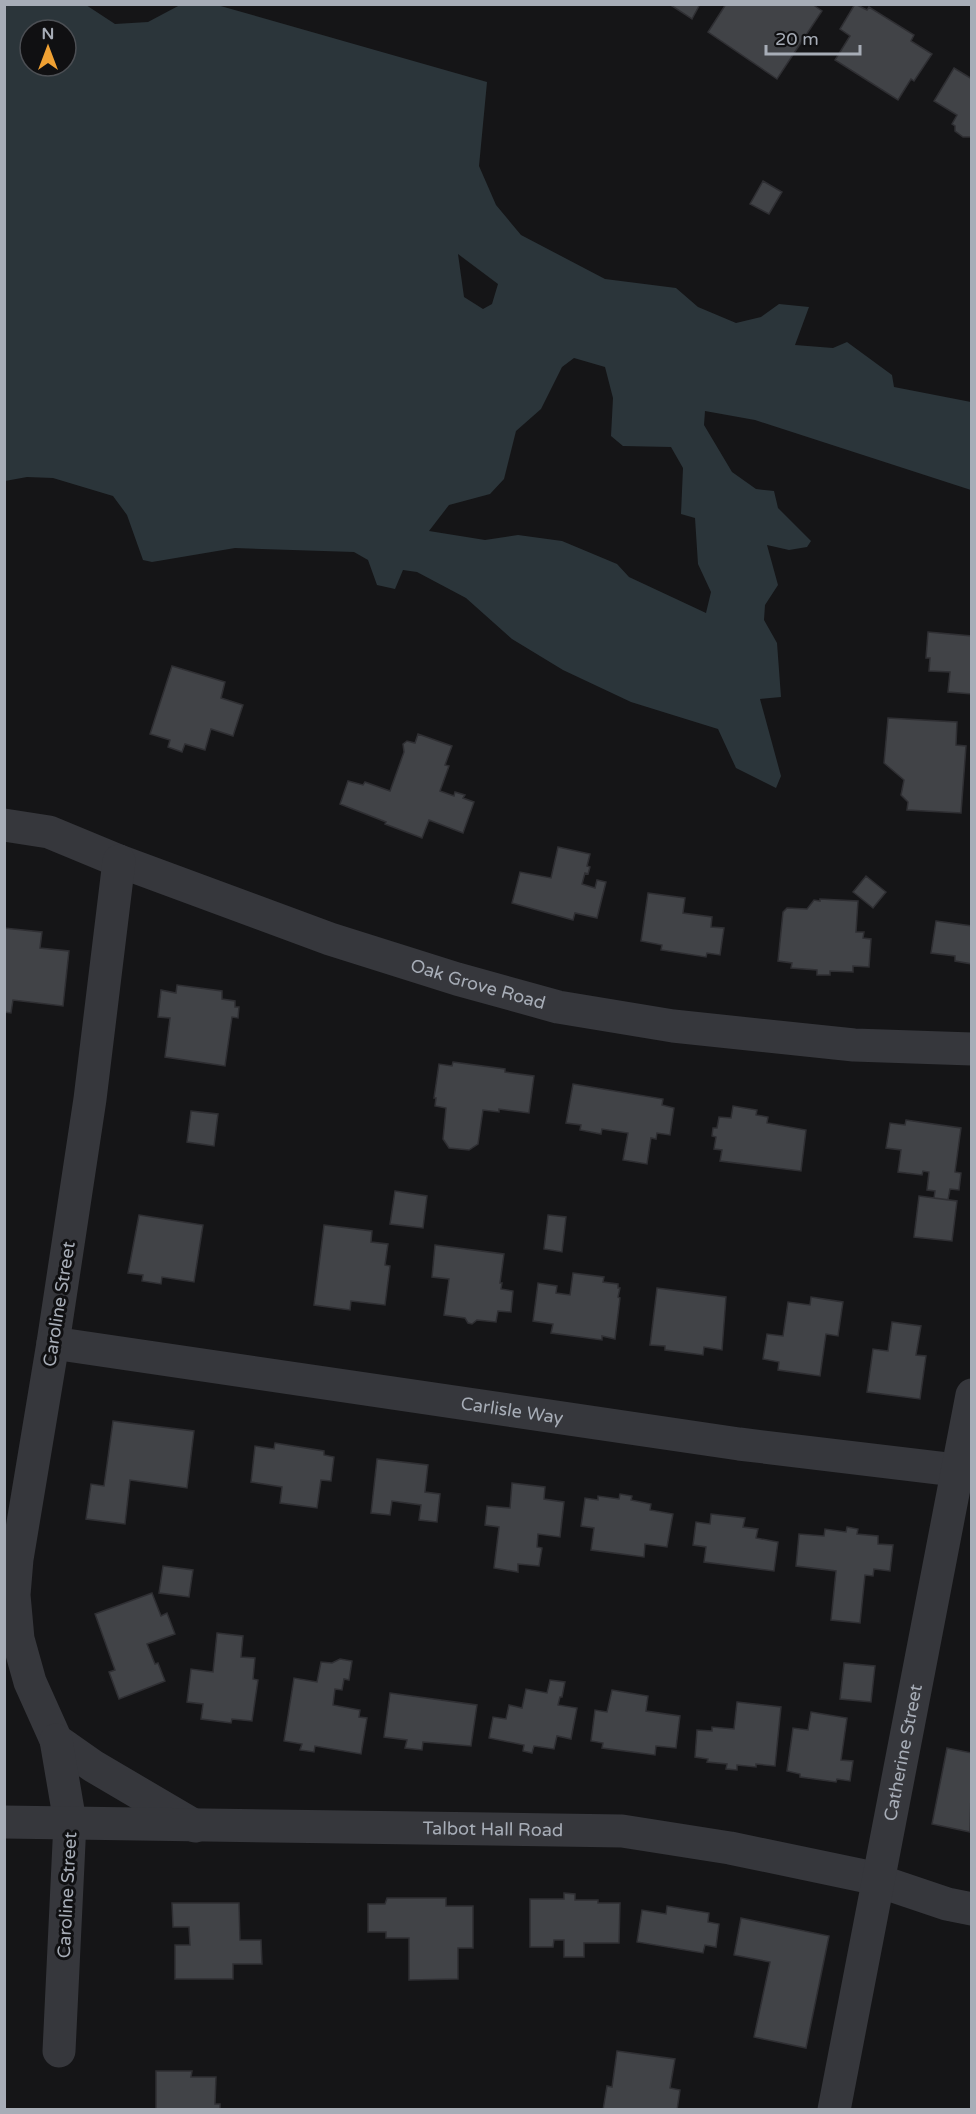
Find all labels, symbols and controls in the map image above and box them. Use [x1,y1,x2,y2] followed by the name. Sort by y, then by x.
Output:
[18,18,78,78] north arrow
[766,18,860,56] scale bar
[42,24,54,44] text: N
[775,28,819,50] text: 20 m
[408,954,548,1014] street label: Oak Grove Road
[38,1240,80,1368] street label: Caroline Street
[459,1392,565,1429] street label: Carlisle Way
[879,1682,927,1823] street label: Catherine Street
[422,1817,563,1841] street label: Talbot Hall Road
[53,1831,81,1959] street label: Caroline Street

